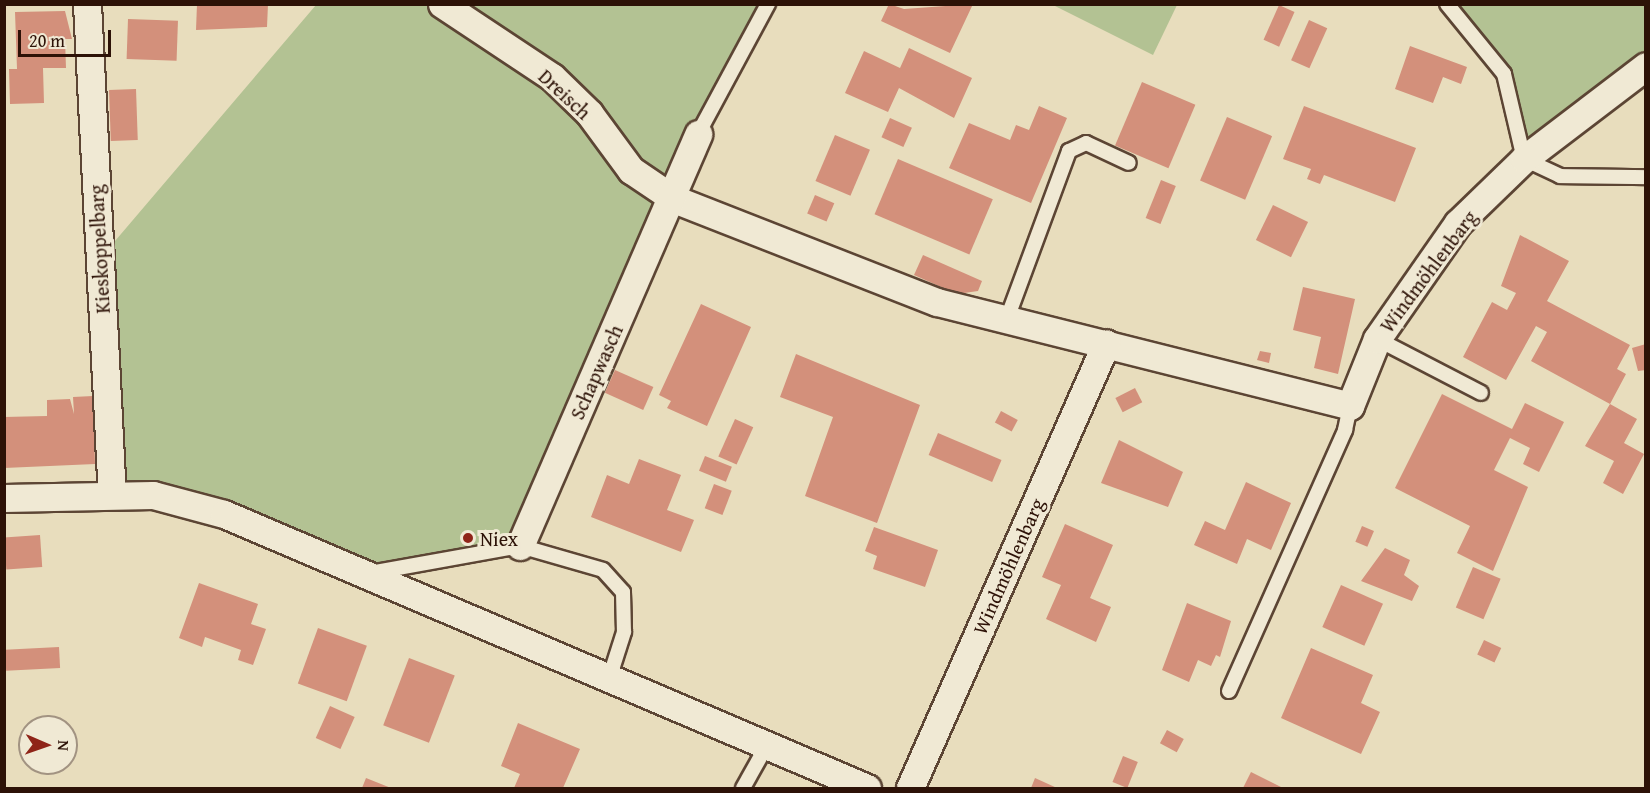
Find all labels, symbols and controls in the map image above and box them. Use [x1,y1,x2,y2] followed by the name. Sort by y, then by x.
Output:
[21,18,114,56] scale bar
[29,27,65,54] text: 20 m
[534,64,596,124] street label: Dreisch
[84,184,114,314] street label: Kieskoppelbarg
[1374,205,1482,337] street label: Windmöhlenbarg
[565,321,627,423] street label: Schapwasch
[967,494,1049,638] street label: Windmöhlenbarg
[480,526,518,550] place label: Niex
[461,531,475,545] marker: Niex
[18,715,78,775] north arrow
[52,740,76,751] text: N

